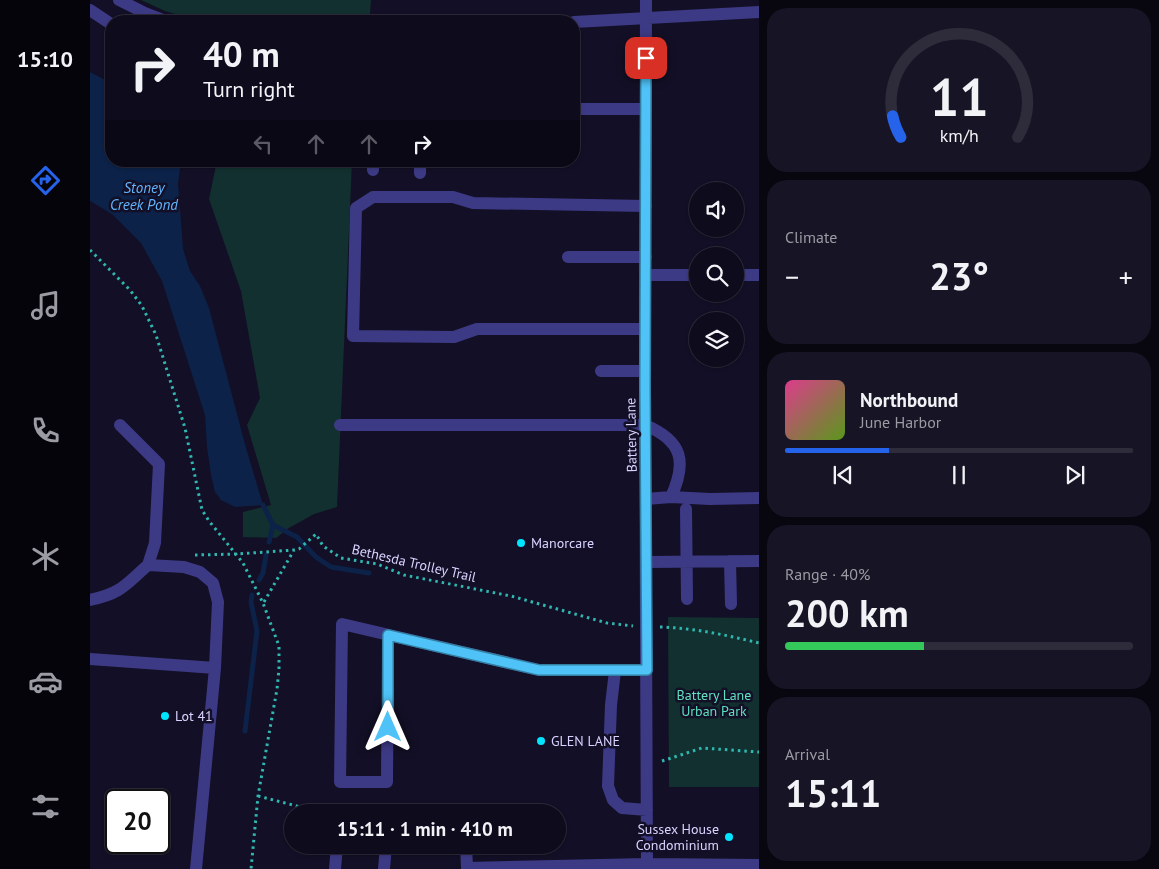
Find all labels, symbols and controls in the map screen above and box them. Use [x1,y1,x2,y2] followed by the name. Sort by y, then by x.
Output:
[203,31,280,77] text: 40 m
[120,35,185,100] icon: right
[625,37,667,79] pin
[632,44,660,72] icon: arrive
[17,45,73,73] text: 15:10
[930,63,988,130] text: 11
[203,75,295,103] text: Turn right
[939,124,979,147] text: km/h
[249,130,277,158] icon: left
[302,130,330,158] icon: ahead
[355,130,383,158] icon: ahead
[408,130,436,158] icon: right
[28,163,63,198] icon: directions
[110,178,178,214] water label: Stoney Creek Pond
[689,182,744,367] map controls
[689,182,744,237] button: sound
[785,227,837,247] text: Climate
[689,247,744,302] button: search
[929,251,989,300] text: 23°
[785,258,799,295] text: −
[1119,258,1133,295] text: +
[28,288,63,323] icon: music
[689,312,744,367] button: layers
[860,388,958,412] text: Northbound
[621,397,641,473] street label: Battery Lane
[860,412,941,432] text: June Harbor
[28,413,63,448] icon: phone
[829,461,857,489] icon: previous
[945,461,973,489] icon: pause
[1061,461,1089,489] icon: next
[531,534,594,552] place label: Manorcare
[515,537,527,549] marker: Manorcare
[28,539,63,574] icon: climate
[350,540,478,586] street label: Bethesda Trolley Trail
[785,564,870,584] text: Range · 40%
[785,588,909,637] text: 200 km
[28,664,63,699] icon: car
[677,686,751,720] park label: Battery Lane Urban Park
[361,700,413,752] position arrow
[175,707,213,725] place label: Lot 41
[159,710,171,722] marker: Lot 41
[551,732,620,750] place label: GLEN LANE
[535,735,547,747] marker: GLEN LANE
[785,744,830,764] text: Arrival
[785,768,881,817] text: 15:11
[28,789,63,824] icon: filters
[105,789,170,854] speed limit sign: 20
[337,817,513,841] text: 15:11 · 1 min · 410 m
[636,820,719,854] place label: Sussex House Condominium
[723,831,735,843] marker: Sussex House Condominium

